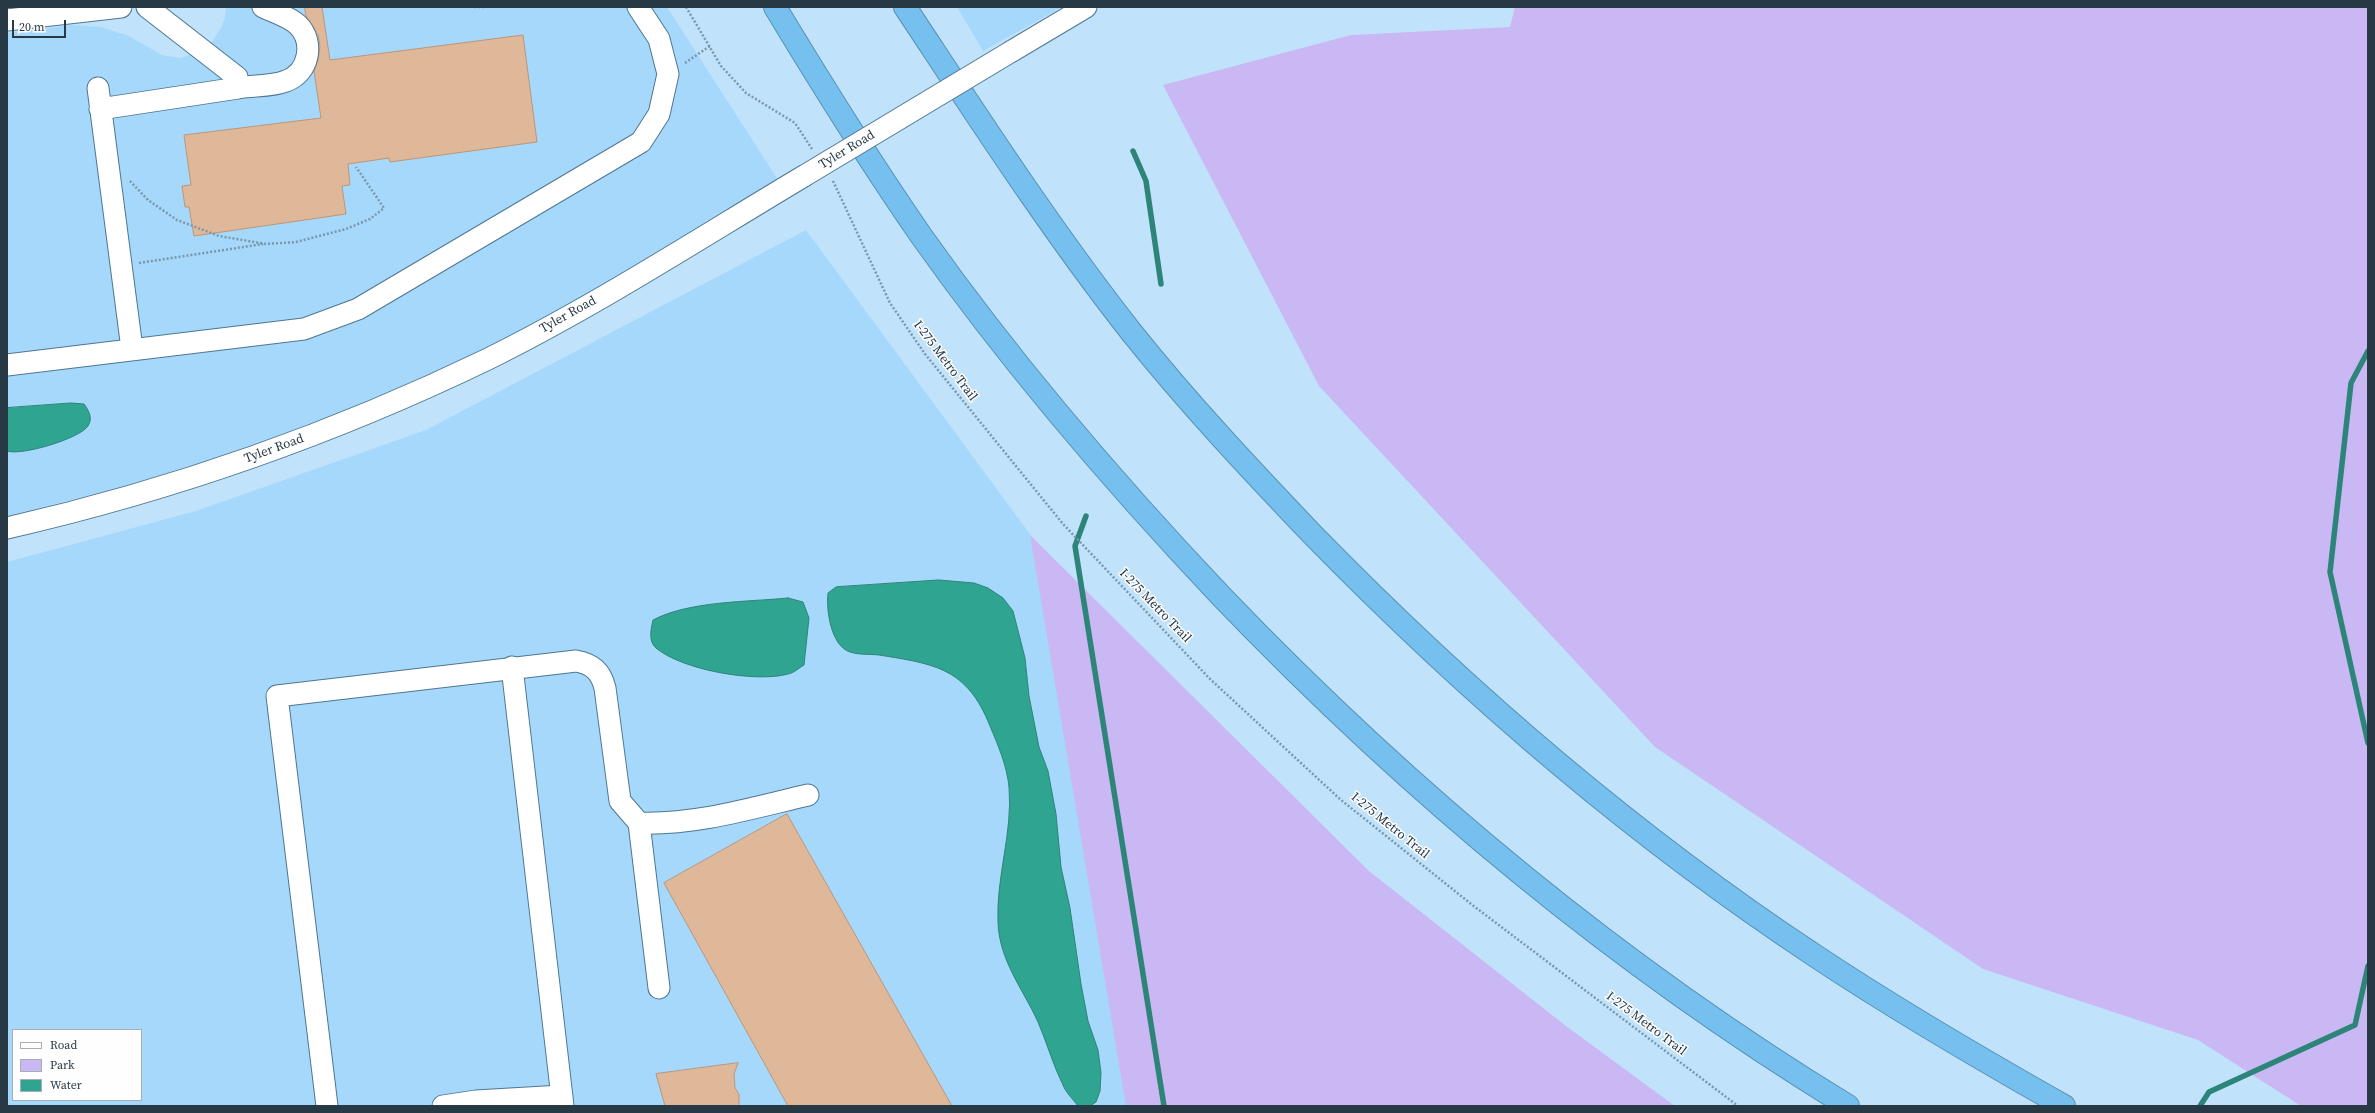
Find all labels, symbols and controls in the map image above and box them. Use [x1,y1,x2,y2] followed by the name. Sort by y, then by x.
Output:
[14,12,68,38] scale bar
[19,19,45,35] text: 20 m
[816,127,878,173] street label: Tyler Road
[537,293,599,337] street label: Tyler Road
[910,318,980,404] street label: I-275 Metro Trail
[242,431,306,467] street label: Tyler Road
[1116,566,1194,646] street label: I-275 Metro Trail
[1348,790,1432,862] street label: I-275 Metro Trail
[1603,989,1689,1059] street label: I-275 Metro Trail
[12,1029,142,1101] legend
[50,1037,77,1053] text: Road
[50,1057,75,1073] text: Park
[50,1077,82,1093] text: Water

